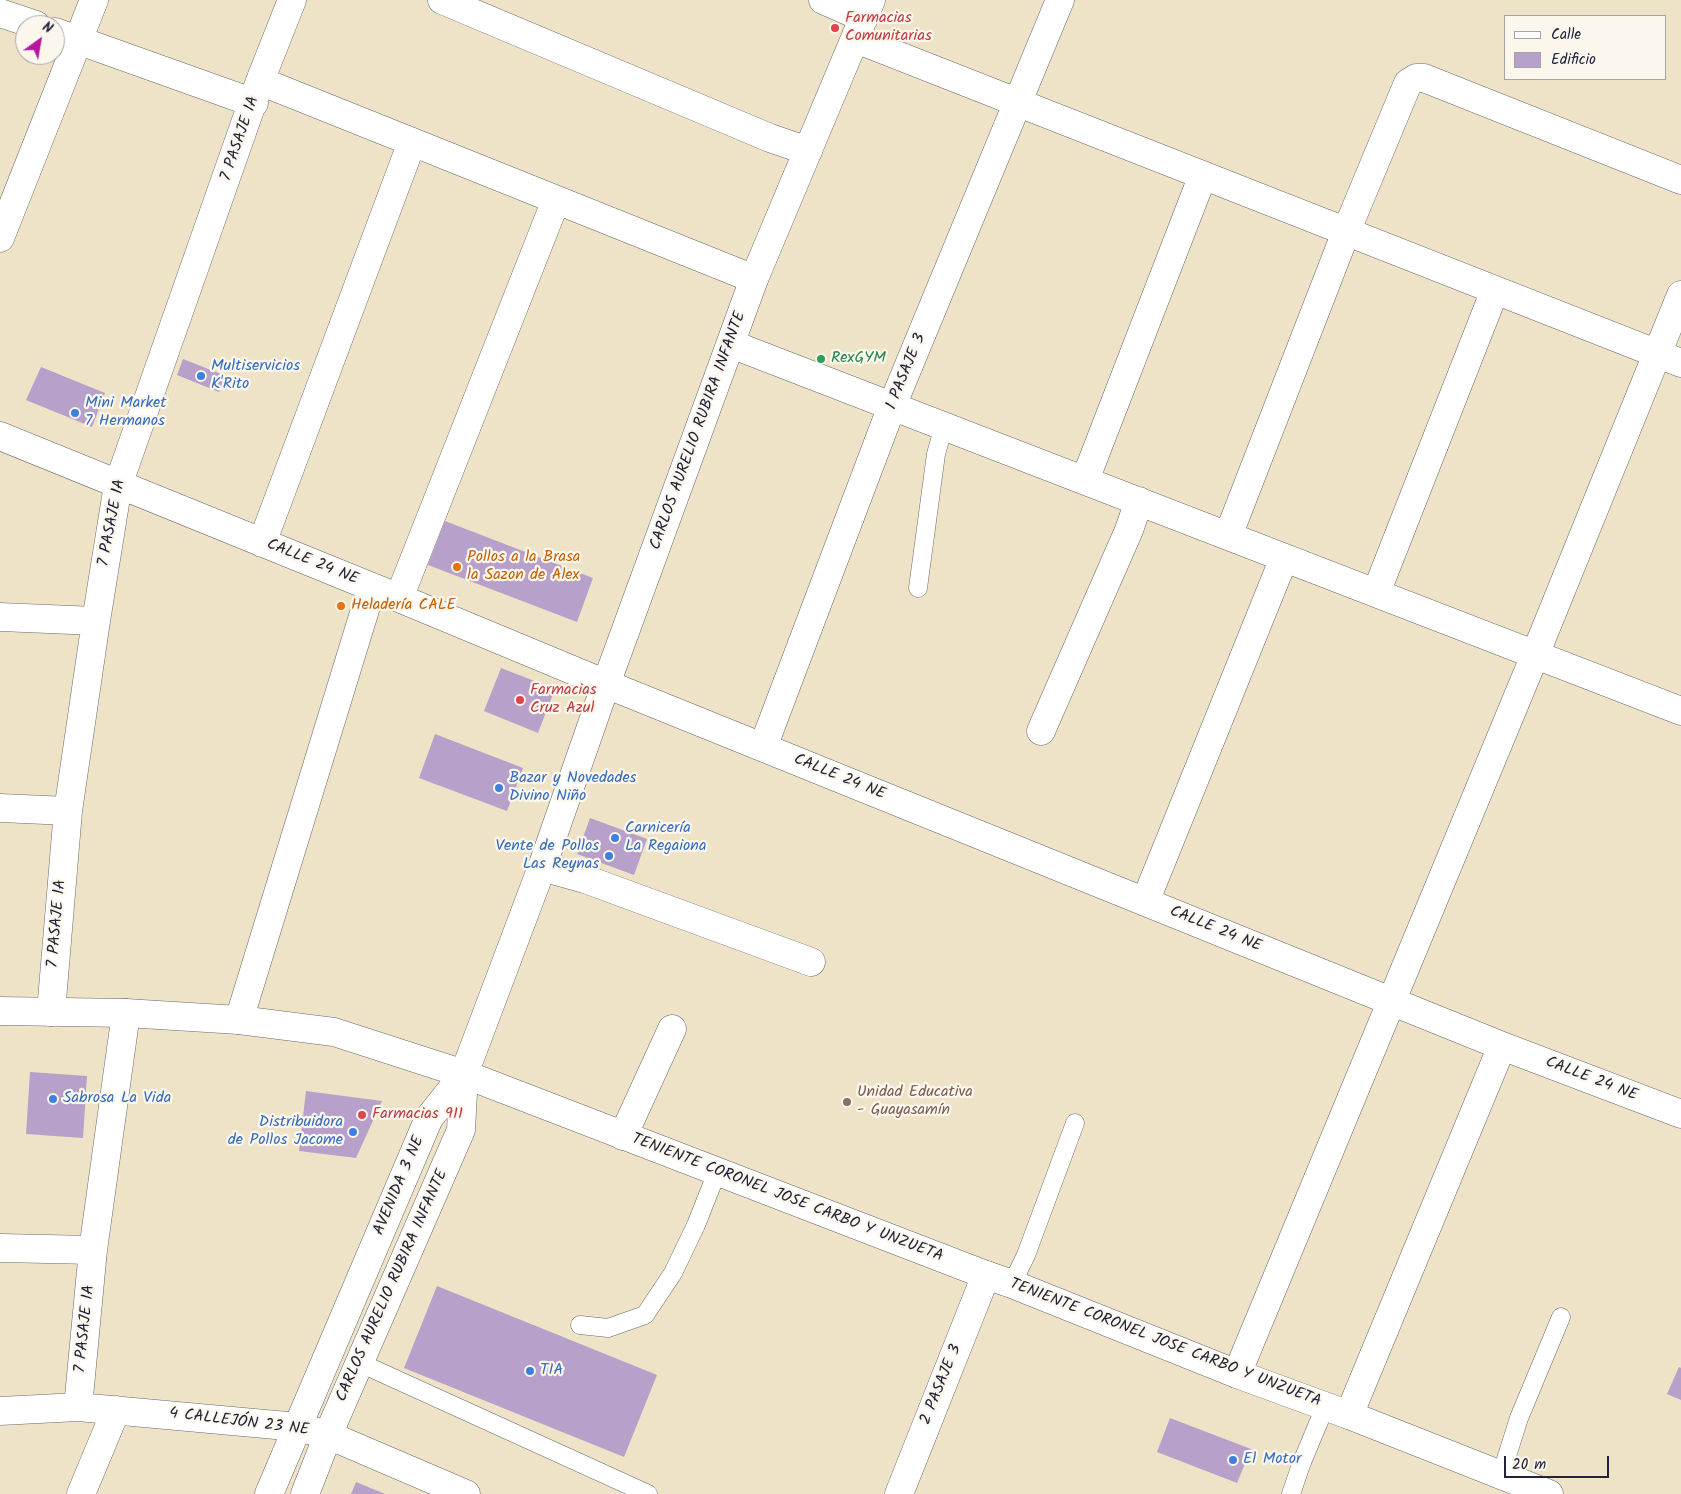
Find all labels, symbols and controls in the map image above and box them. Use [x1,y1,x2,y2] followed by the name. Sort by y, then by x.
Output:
[845,9,932,47] place label: Farmacias Comunitarias
[15,15,65,65] north arrow
[1504,15,1666,80] legend
[38,16,57,40] text: N
[829,22,841,34] marker: Farmacias Comunitarias
[1551,23,1581,47] text: Calle
[1551,48,1596,72] text: Edificio
[218,94,264,184] street label: 7 PASAJE 1A
[647,309,751,553] street label: CARLOS AURELIO RUBIRA INFANTE
[883,331,931,413] street label: 1 PASAJE 3
[831,349,886,369] place label: RexGYM
[815,353,827,365] marker: RexGYM
[211,357,300,395] place label: Multiservicios K'Rito
[195,370,207,382] marker: Multiservicios K'Rito
[85,394,167,432] place label: Mini Market 7 Hermanos
[69,407,81,419] marker: Mini Market 7 Hermanos
[95,478,131,568] street label: 7 PASAJE 1A
[263,536,361,590] street label: CALLE 24 NE
[467,548,580,586] place label: Pollos a la Brasa la Sazon de Alex
[451,561,463,573] marker: Pollos a la Brasa la Sazon de Alex
[351,596,456,616] place label: Heladería CALE
[335,600,347,612] marker: Heladería CALE
[530,681,597,719] place label: Farmacias Cruz Azul
[514,694,526,706] marker: Farmacias Cruz Azul
[790,751,888,805] street label: CALLE 24 NE
[509,769,636,807] place label: Bazar y Novedades Divino Niño
[493,782,505,794] marker: Bazar y Novedades Divino Niño
[625,819,706,857] place label: Carnicería La Regaiona
[609,832,621,844] marker: Carnicería La Regaiona
[496,837,599,875] place label: Vente de Pollos Las Reynas
[603,850,615,862] marker: Vente de Pollos Las Reynas
[45,879,71,969] street label: 7 PASAJE 1A
[1166,903,1264,957] street label: CALLE 24 NE
[1542,1054,1640,1106] street label: CALLE 24 NE
[857,1083,973,1121] place label: Unidad Educativa - Guayasamín
[63,1089,171,1109] place label: Sabrosa La Vida
[47,1093,59,1105] marker: Sabrosa La Vida
[841,1096,853,1108] marker: Unidad Educativa - Guayasamín
[372,1105,463,1125] place label: Farmacias 911
[356,1109,368,1121] marker: Farmacias 911
[228,1113,343,1151] place label: Distribuidora de Pollos Jacome
[347,1126,359,1138] marker: Distribuidora de Pollos Jacome
[629,1131,945,1267] street label: TENIENTE CORONEL JOSE CARBO Y UNZUETA
[371,1134,429,1238] street label: AVENIDA 3 NE
[333,1167,453,1405] street label: CARLOS AURELIO RUBIRA INFANTE
[1007,1276,1323,1412] street label: TENIENTE CORONEL JOSE CARBO Y UNZUETA
[72,1284,100,1374] street label: 7 PASAJE 1A
[917,1342,967,1428] street label: 2 PASAJE 3
[540,1361,563,1381] place label: TIA
[524,1365,536,1377] marker: TIA
[168,1405,310,1441] street label: 4 CALLEJÓN 23 NE
[1506,1446,1611,1478] scale bar
[1243,1450,1301,1470] place label: El Motor
[1512,1453,1546,1477] text: 20 m
[1227,1454,1239,1466] marker: El Motor

